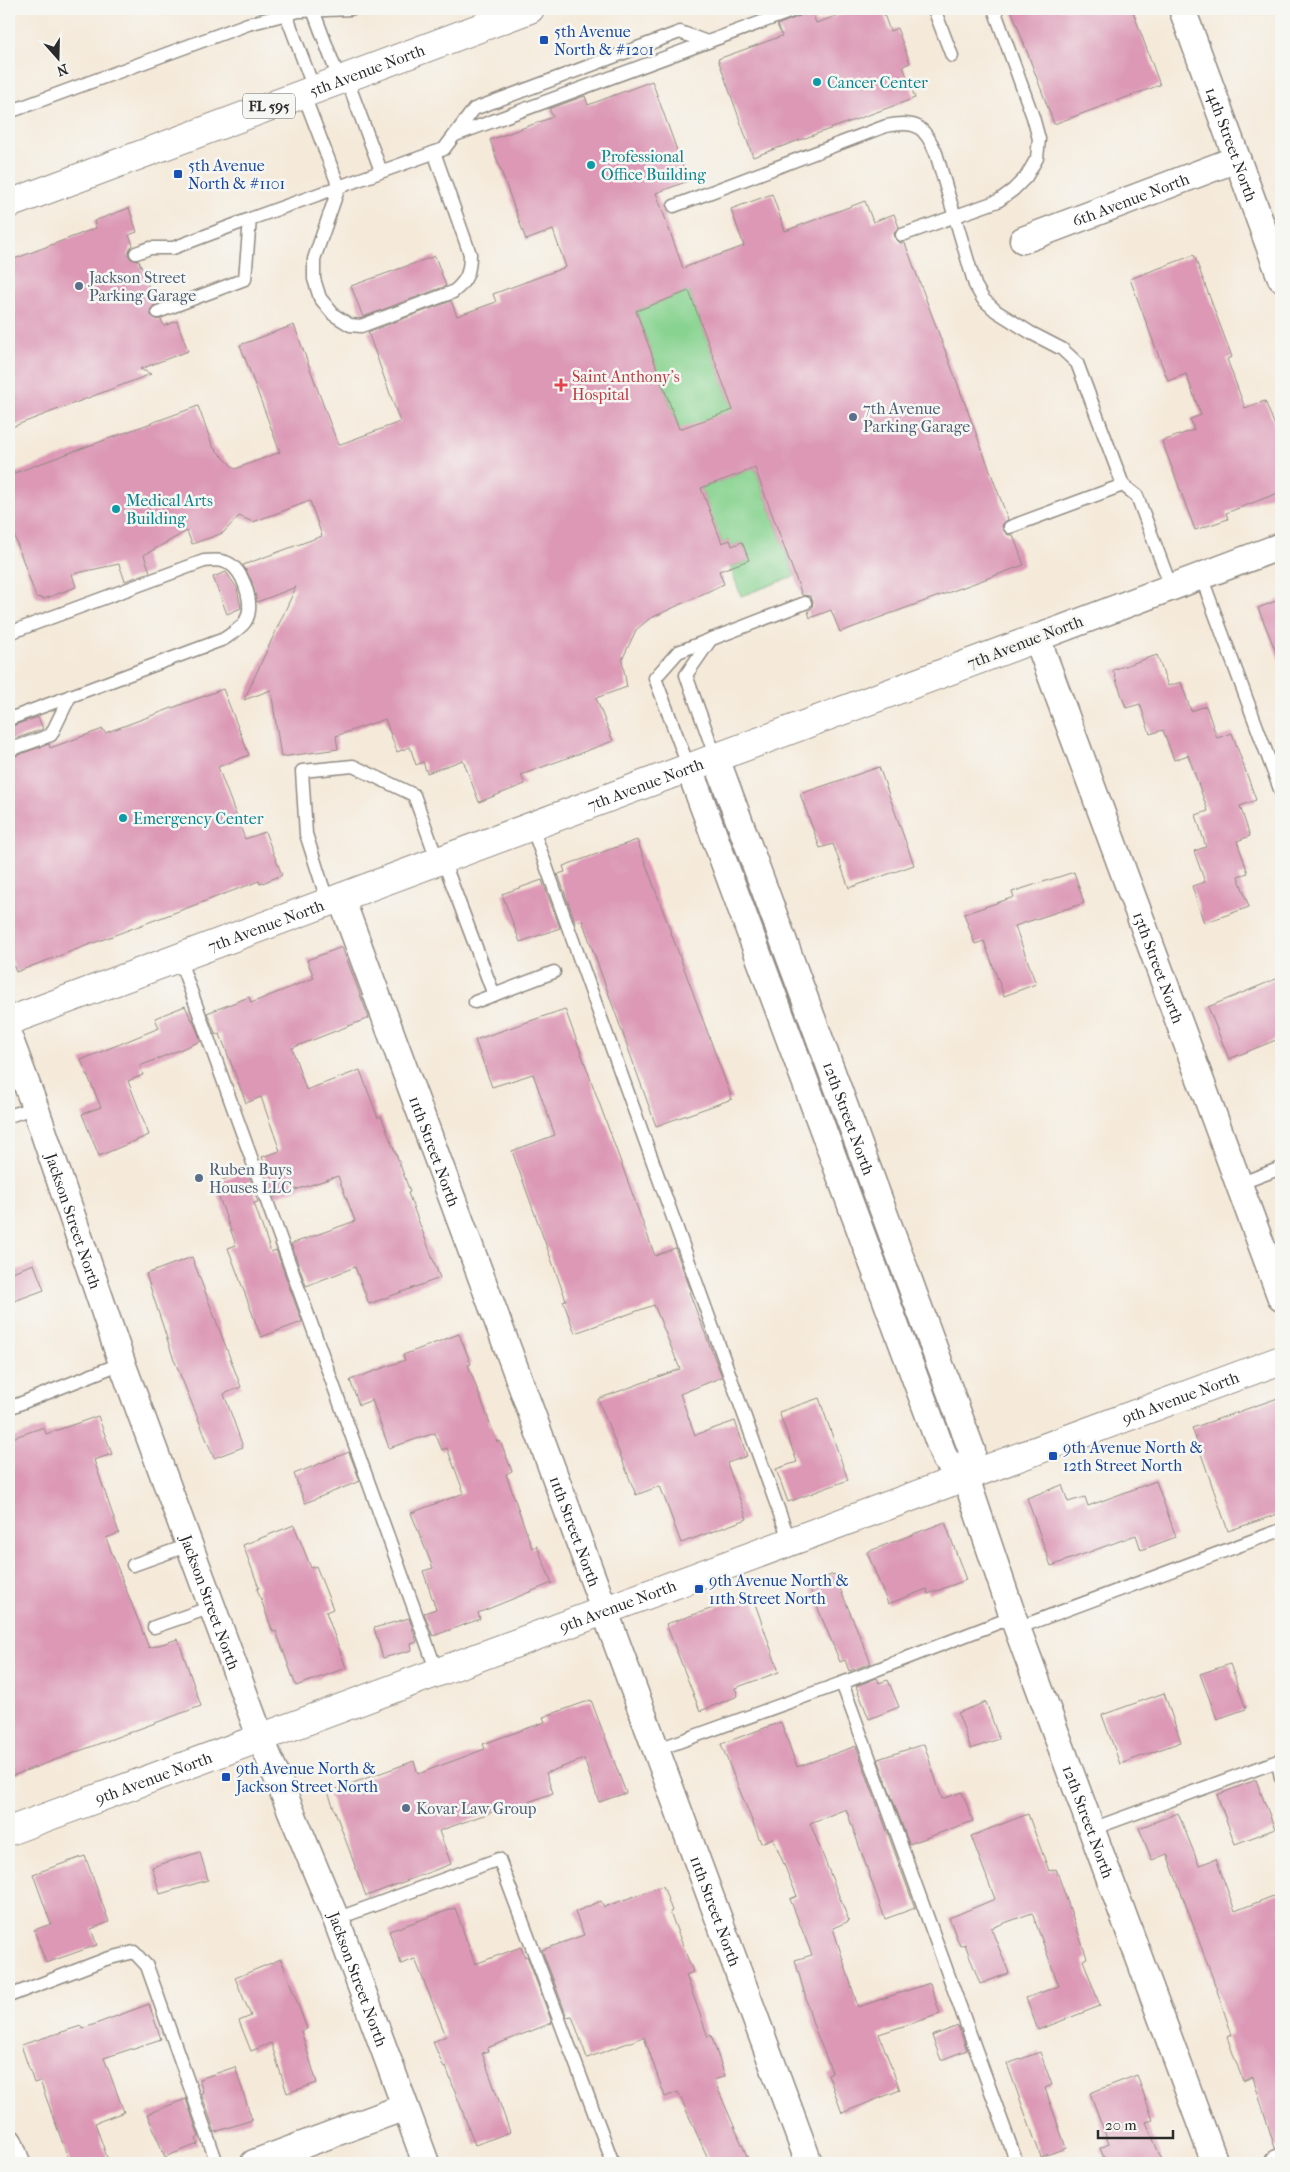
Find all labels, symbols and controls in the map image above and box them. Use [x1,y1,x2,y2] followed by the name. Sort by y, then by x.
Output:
[554,22,654,59] place label: 5th Avenue North & #1201
[32,32,82,82] north arrow
[538,34,550,46] marker: 5th Avenue North & #1201
[306,40,427,100] street label: 5th Avenue North
[54,60,70,80] text: N
[827,73,928,92] place label: Cancer Center
[811,76,823,88] marker: Cancer Center
[1202,84,1261,204] street label: 14th Street North
[243,94,295,118] road number: FL 595
[601,147,706,184] place label: Professional Office Building
[188,156,285,193] place label: 5th Avenue North & #1101
[585,159,597,171] marker: Professional Office Building
[172,168,184,180] marker: 5th Avenue North & #1101
[1069,169,1192,230] street label: 6th Avenue North
[87,268,196,305] place label: Jackson Street Parking Garage
[73,280,85,292] marker: Jackson Street Parking Garage
[572,367,680,404] place label: Saint Anthony's Hospital
[554,378,568,392] marker: Saint Anthony's Hospital
[863,399,970,436] place label: 7th Avenue Parking Garage
[847,411,859,423] marker: 7th Avenue Parking Garage
[126,491,213,528] place label: Medical Arts Building
[110,503,122,515] marker: Medical Arts Building
[964,611,1086,673] street label: 7th Avenue North
[585,754,706,814] street label: 7th Avenue North
[133,809,264,828] place label: Emergency Center
[117,812,129,824] marker: Emergency Center
[205,895,326,956] street label: 7th Avenue North
[1129,909,1188,1026] street label: 13th Street North
[819,1059,879,1177] street label: 12th Street North
[406,1093,464,1209] street label: 11th Street North
[41,1149,106,1291] street label: Jackson Street North
[209,1160,292,1197] place label: Ruben Buys Houses LLC
[193,1172,205,1184] marker: Ruben Buys Houses LLC
[1119,1367,1241,1428] street label: 9th Avenue North
[1063,1438,1203,1475] place label: 9th Avenue North & 12th Street North
[1047,1450,1059,1462] marker: 9th Avenue North & 12th Street North
[546,1473,604,1589] street label: 11th Street North
[176,1530,244,1672] street label: Jackson Street North
[709,1571,849,1608] place label: 9th Avenue North & 11th Street North
[557,1575,679,1636] street label: 9th Avenue North
[693,1583,705,1595] marker: 9th Avenue North & 11th Street North
[92,1747,214,1808] street label: 9th Avenue North
[234,1759,378,1796] place label: 9th Avenue North & Jackson Street North
[1059,1762,1118,1881] street label: 12th Street North
[220,1771,232,1783] marker: 9th Avenue North & Jackson Street North
[416,1799,537,1818] place label: Kovar Law Group
[400,1802,412,1814] marker: Kovar Law Group
[687,1853,745,1969] street label: 11th Street North
[324,1907,392,2049] street label: Jackson Street North
[1098,2107,1172,2139] scale bar
[1105,2116,1137,2134] text: 20 m

